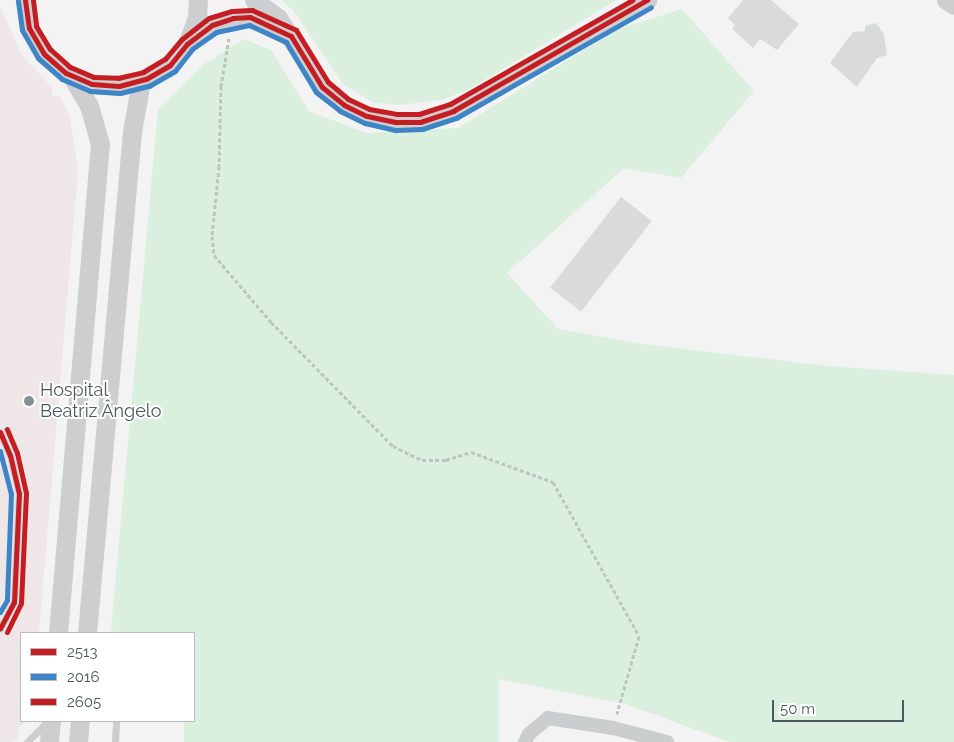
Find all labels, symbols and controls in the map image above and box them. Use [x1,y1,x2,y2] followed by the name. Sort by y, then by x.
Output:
[40,380,162,422] place label: Hospital Beatriz Ângelo
[22,394,36,408] marker: Hospital Beatriz Ângelo
[20,632,195,722] legend
[67,643,97,661] text: 2513
[67,668,99,686] text: 2016
[774,690,906,722] scale bar
[67,693,101,711] text: 2605
[780,700,815,718] text: 50 m

